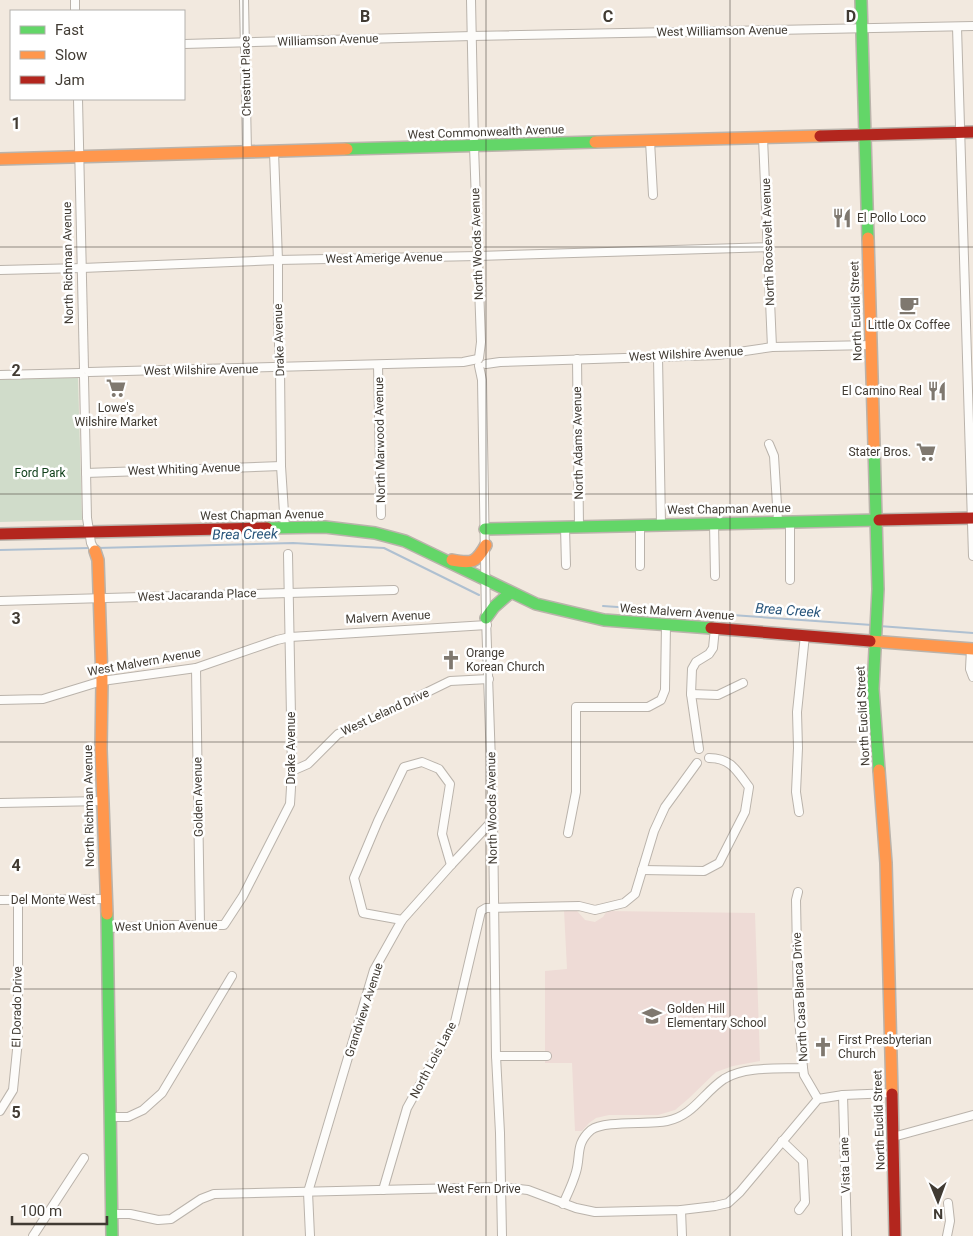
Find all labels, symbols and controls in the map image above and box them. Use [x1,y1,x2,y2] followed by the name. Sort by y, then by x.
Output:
[360,7,370,26] text: B
[603,7,613,26] text: C
[846,7,856,26] text: D
[10,10,185,100] legend
[55,21,84,39] text: Fast
[656,23,788,39] street label: West Williamson Avenue
[277,31,379,49] street label: Williamson Avenue
[238,36,254,116] street label: Chestnut Place
[55,46,87,64] text: Slow
[55,71,85,89] text: Jam
[11,114,21,133] text: 1
[407,122,565,142] street label: West Commonwealth Avenue
[759,178,777,306] street label: North Roosevelt Avenue
[468,187,486,301] street label: North Woods Avenue
[60,202,76,324] street label: North Richman Avenue
[831,207,853,229] restaurant icon: El Pollo Loco
[857,211,926,225] place label: El Pollo Loco
[325,250,443,266] street label: West Amerige Avenue
[847,261,865,361] street label: North Euclid Street
[898,294,920,316] cafe icon: Little Ox Coffee
[271,303,287,377] street label: Drake Avenue
[868,318,950,332] place label: Little Ox Coffee
[628,344,744,364] street label: West Wilshire Avenue
[11,361,21,380] text: 2
[144,362,258,378] street label: West Wilshire Avenue
[105,377,127,399] supermarket icon: Lowe's Wilshire Market
[372,377,388,503] street label: North Marwood Avenue
[926,380,948,402] restaurant icon: El Camino Real
[842,384,922,398] place label: El Camino Real
[570,386,586,500] street label: North Adams Avenue
[75,401,157,429] place label: Lowe's Wilshire Market
[915,441,937,463] supermarket icon: Stater Bros.
[848,445,911,459] place label: Stater Bros.
[128,460,240,478] street label: West Whiting Avenue
[14,466,67,480] park label: Ford Park
[667,501,791,517] street label: West Chapman Avenue
[200,507,324,523] street label: West Chapman Avenue
[212,525,279,543] water label: Brea Creek
[137,586,257,604] street label: West Jacaranda Place
[755,600,822,620] water label: Brea Creek
[619,601,735,623] street label: West Malvern Avenue
[345,608,431,626] street label: Malvern Avenue
[11,609,21,628] text: 3
[86,645,202,679] street label: West Malvern Avenue
[466,646,545,674] place label: Orange Korean Church
[440,649,462,671] church icon: Orange Korean Church
[853,666,873,766] street label: North Euclid Street
[339,685,431,739] street label: West Leland Drive
[284,712,298,784] street label: Drake Avenue
[81,745,97,867] street label: North Richman Avenue
[484,752,500,864] street label: North Woods Avenue
[190,757,206,837] street label: Golden Avenue
[11,856,21,875] text: 4
[11,893,95,907] street label: Del Monte West
[114,918,218,934] street label: West Union Avenue
[790,932,810,1062] street label: North Casa Blanca Drive
[342,961,386,1059] street label: Grandview Avenue
[9,966,25,1048] street label: El Dorado Drive
[667,1002,767,1030] place label: Golden Hill Elementary School
[641,1005,663,1027] school or university icon: Golden Hill Elementary School
[407,1019,459,1101] street label: North Lois Lane
[838,1033,932,1061] place label: First Presbyterian Church
[812,1036,834,1058] church icon: First Presbyterian Church
[870,1070,888,1170] street label: North Euclid Street
[11,1103,21,1122] text: 5
[837,1137,853,1193] street label: Vista Lane
[913,1176,963,1226] north arrow
[437,1182,521,1196] street label: West Fern Drive
[12,1194,108,1226] scale bar
[20,1202,62,1220] text: 100 m
[933,1206,943,1222] text: N

